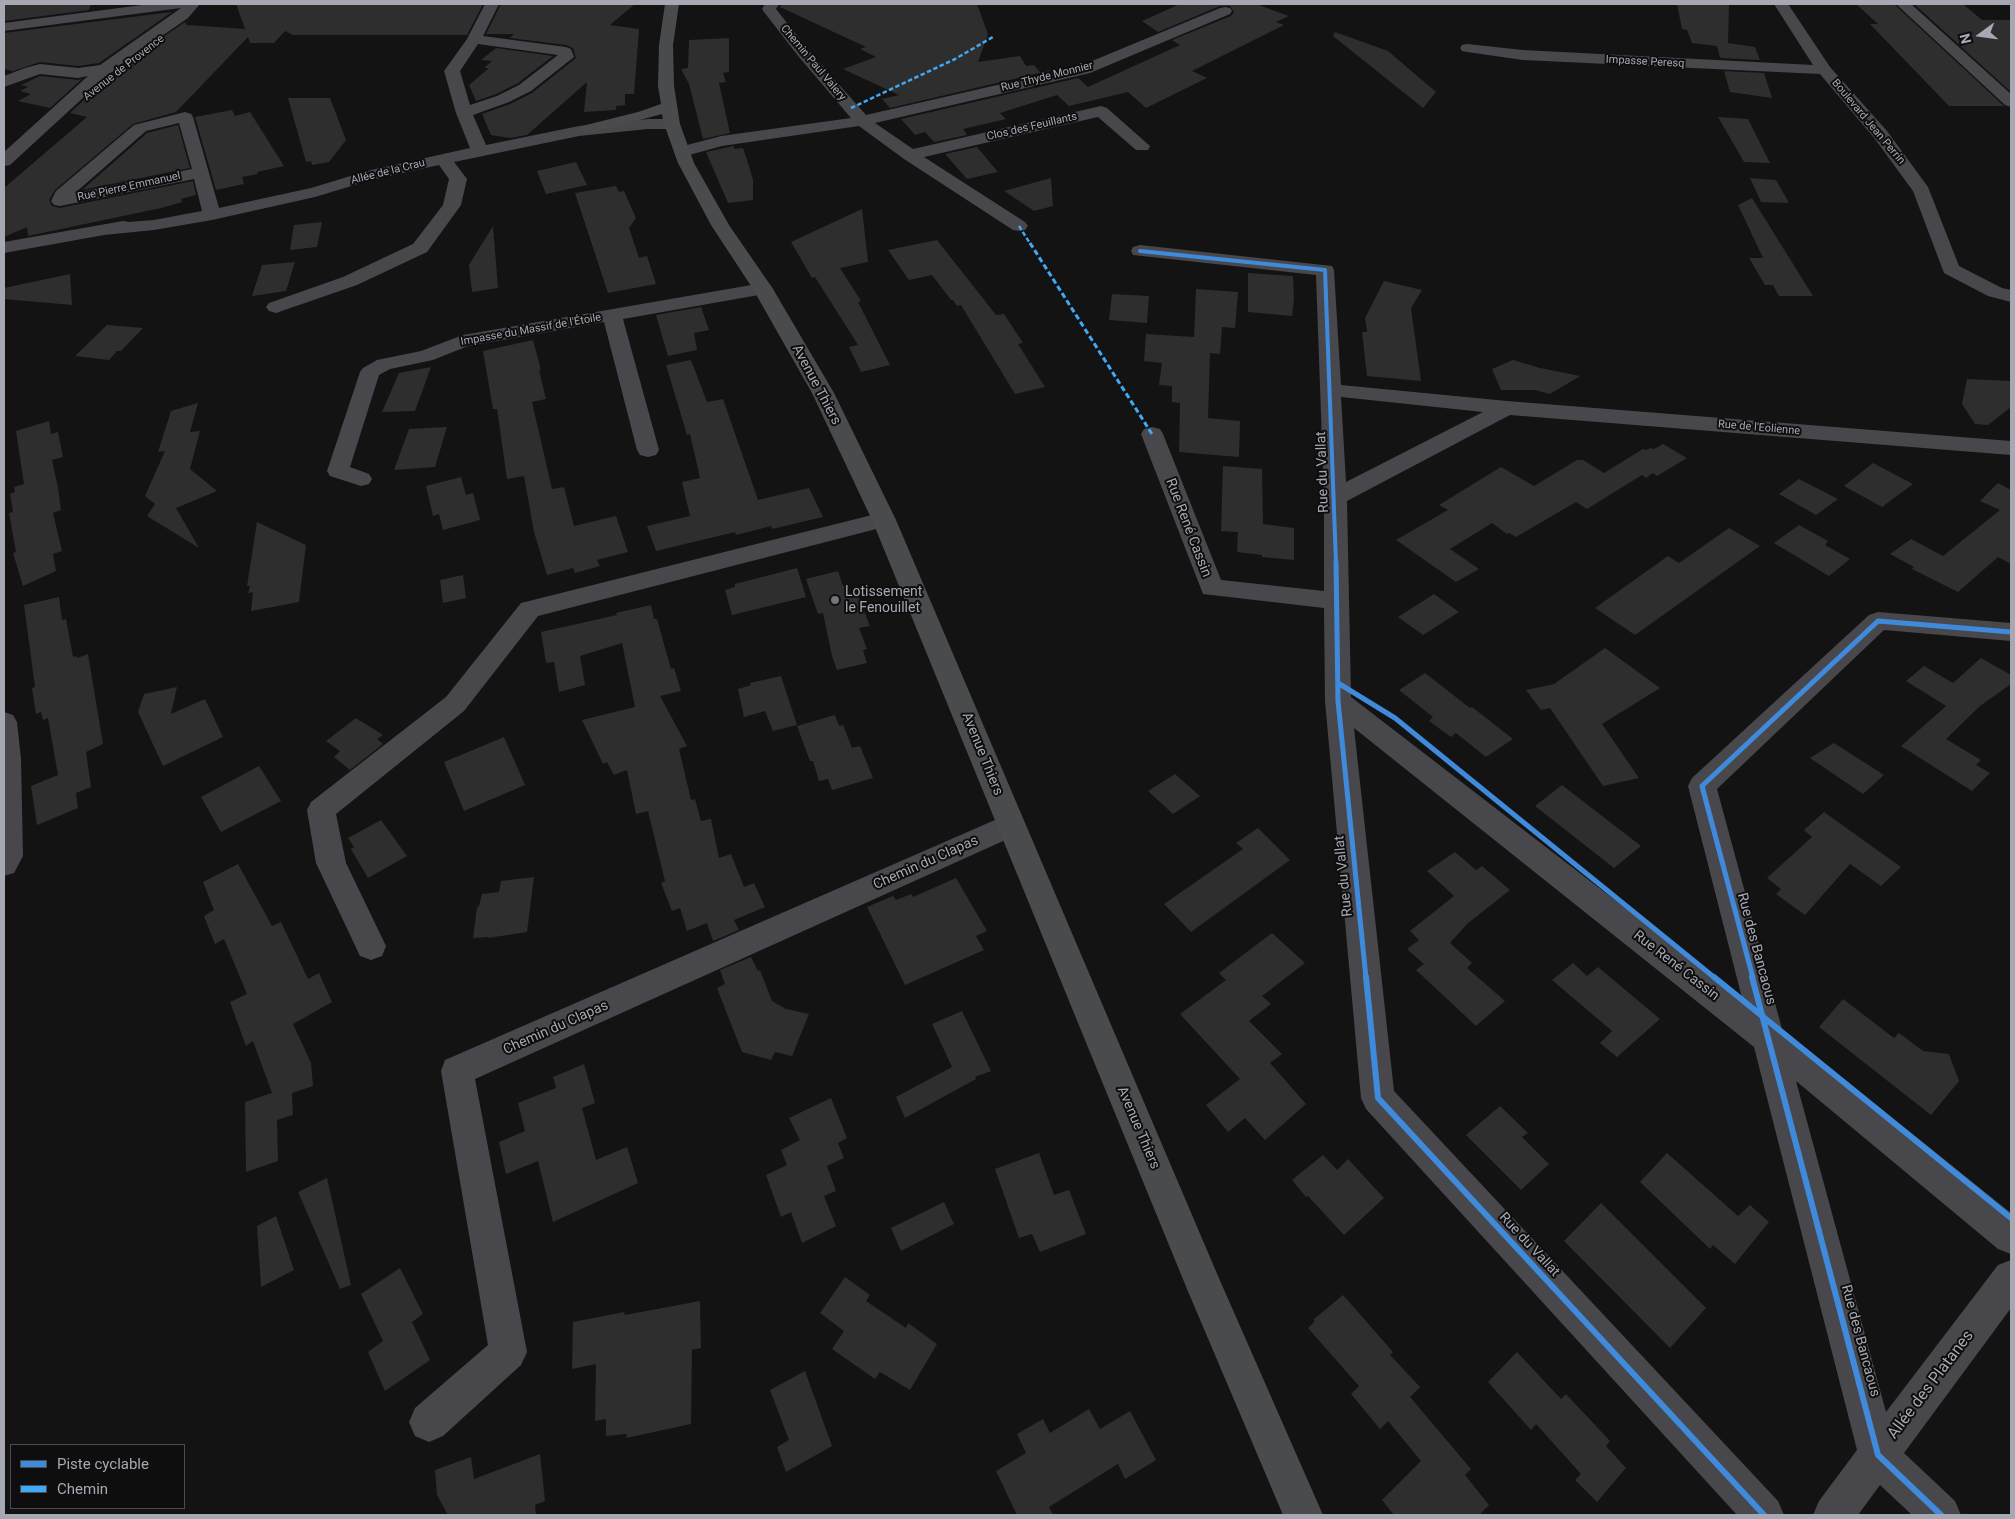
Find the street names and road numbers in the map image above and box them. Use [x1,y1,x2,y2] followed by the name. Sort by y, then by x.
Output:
[777,22,849,104] street label: Chemin Paul Valery
[81,32,167,104] street label: Avenue de Provence
[1605,53,1685,71] street label: Impasse Peresq
[1000,59,1094,95] street label: Rue Thyde Monnier
[1829,77,1907,167] street label: Boulevard Jean Perrin
[986,110,1078,144] street label: Clos des Feuillants
[350,156,426,188] street label: Allée de la Crau
[76,170,182,204] street label: Rue Pierre Emmanuel
[460,311,602,349] street label: Impasse du Massif de l'Étoile
[788,342,844,428] street label: Avenue Thiers
[1717,418,1801,438] street label: Rue de l'Eolienne
[1313,431,1333,513] street label: Rue du Vallat
[1161,476,1215,580] street label: Rue René Cassin
[958,710,1006,798] street label: Avenue Thiers
[871,832,981,894] street label: Chemin du Clapas
[1331,835,1357,917] street label: Rue du Vallat
[1733,891,1779,1007] street label: Rue des Bancaous
[1630,927,1722,1005] street label: Rue René Cassin
[501,997,611,1059] street label: Chemin du Clapas
[1113,1084,1163,1172] street label: Avenue Thiers
[1495,1209,1563,1281] street label: Rue du Vallat
[1837,1283,1883,1399] street label: Rue des Bancaous
[1884,1327,1978,1443] street label: Allée des Platanes

